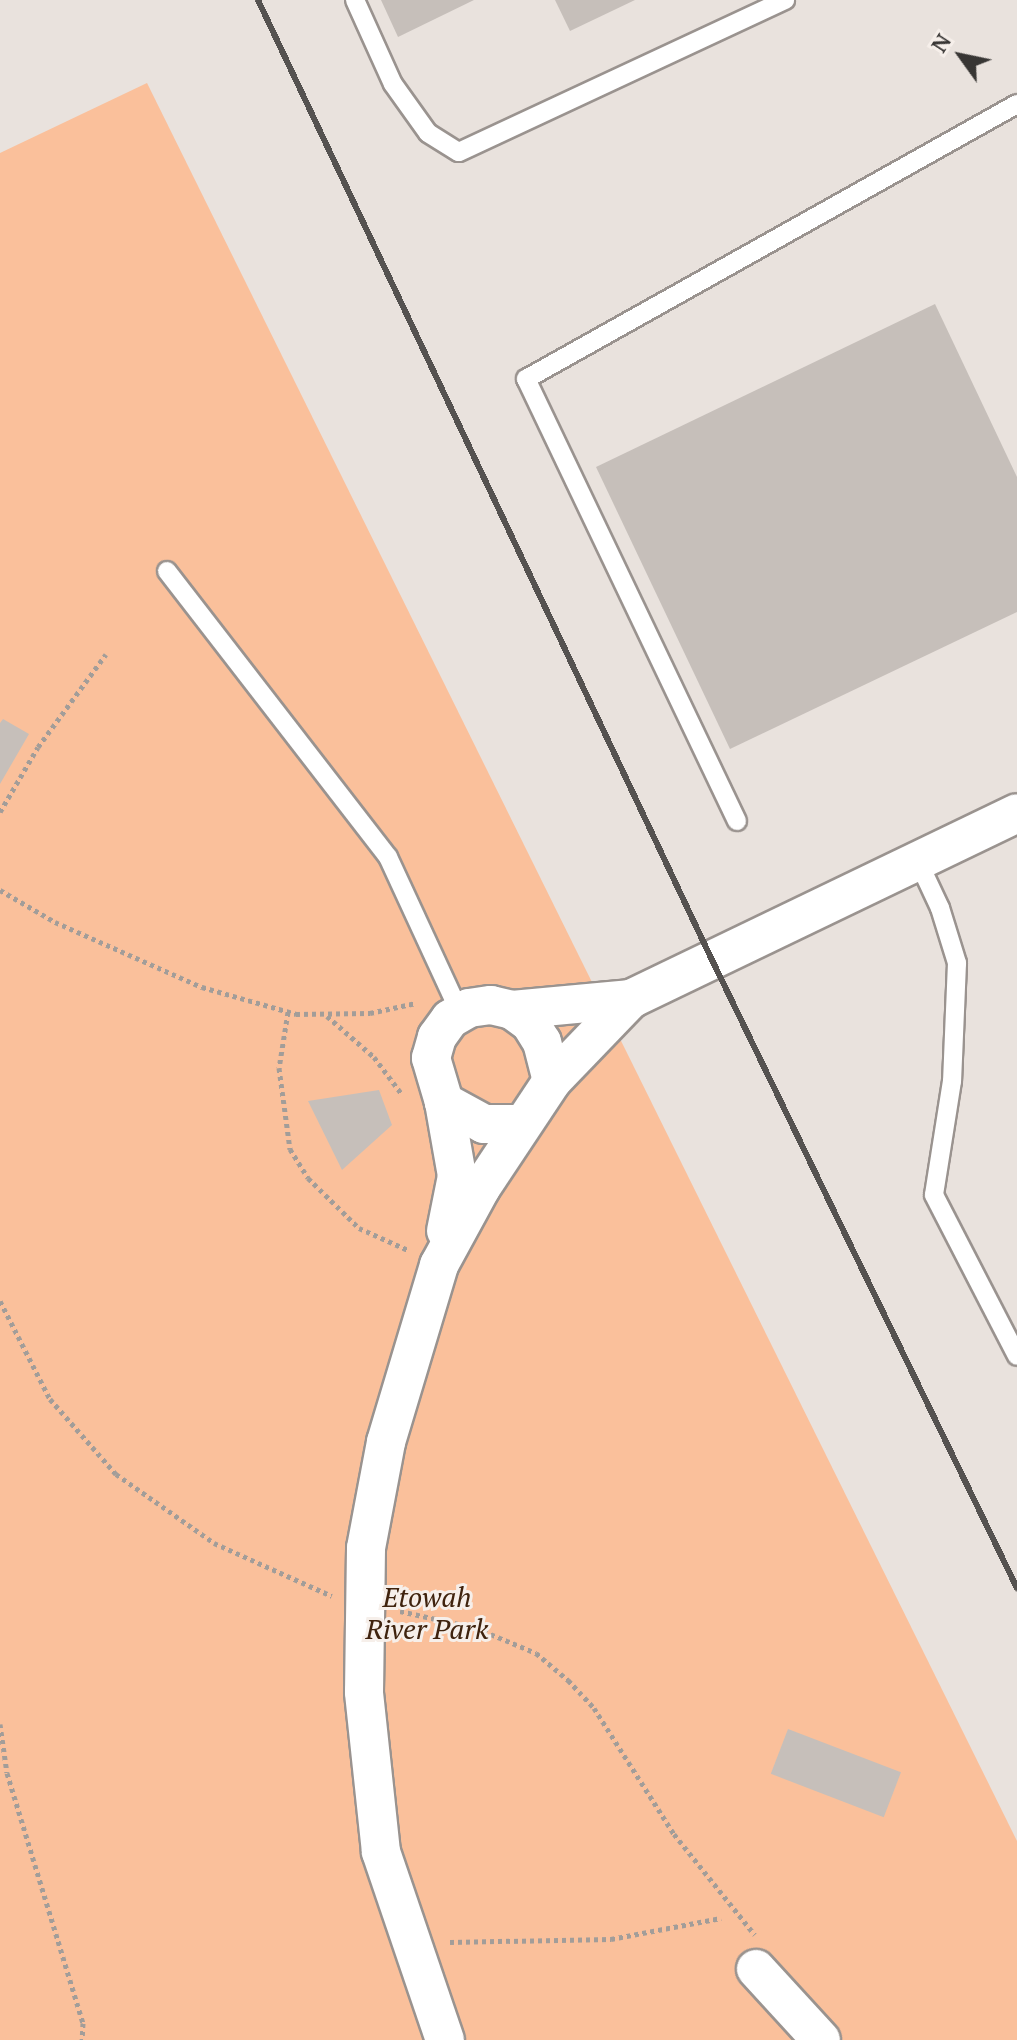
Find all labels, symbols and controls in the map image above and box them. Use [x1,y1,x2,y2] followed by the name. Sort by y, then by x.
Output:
[921,16,1001,96] north arrow
[924,28,957,58] text: N
[365,1580,489,1646] park label: Etowah River Park

